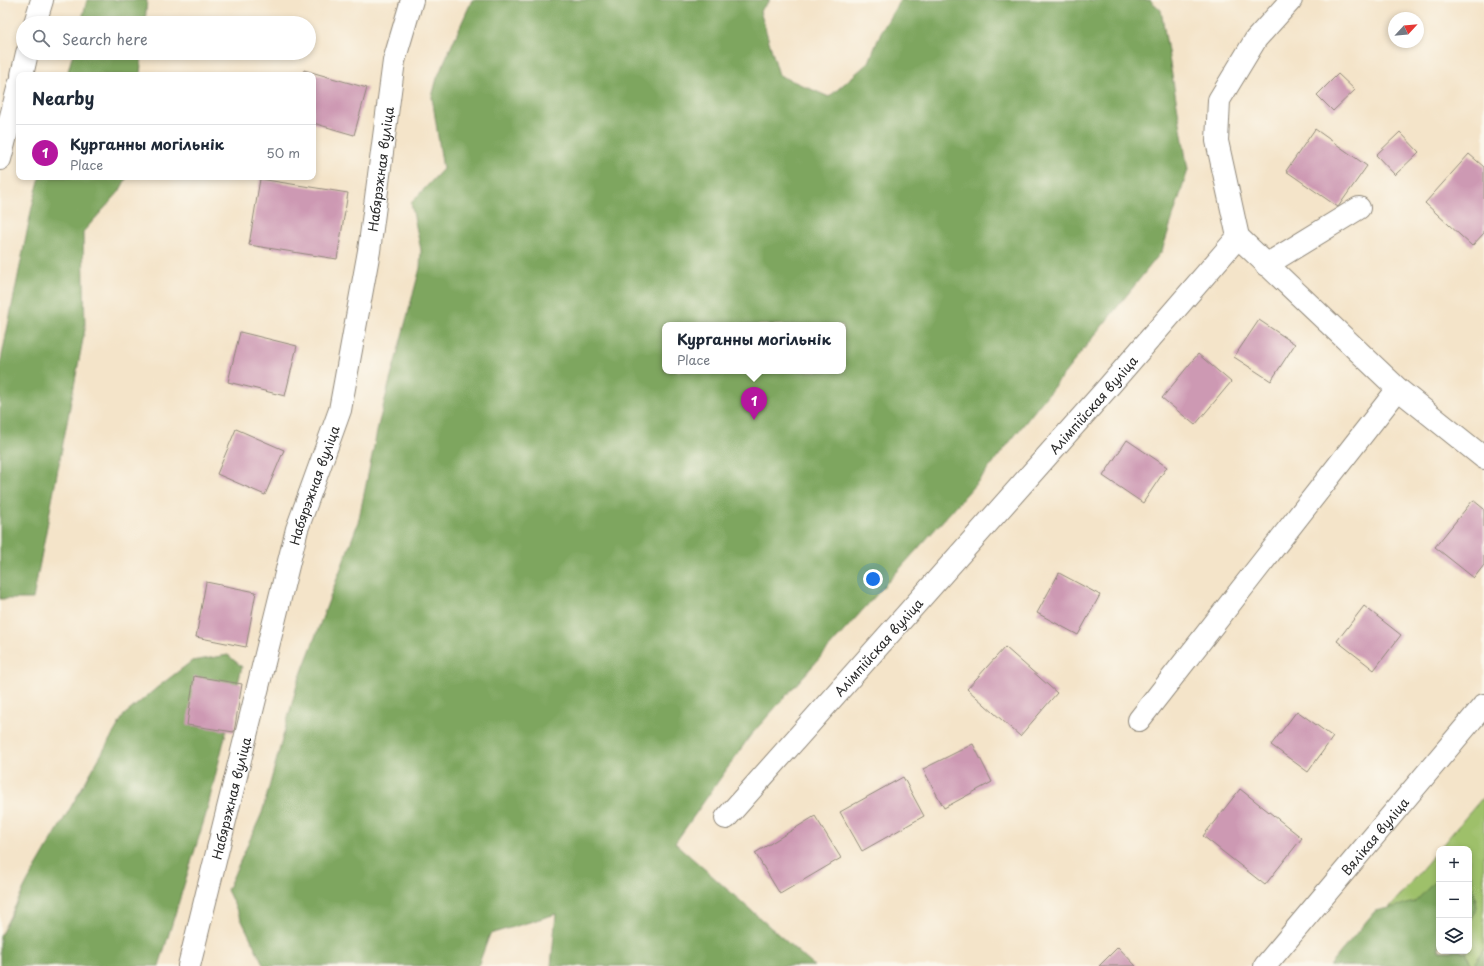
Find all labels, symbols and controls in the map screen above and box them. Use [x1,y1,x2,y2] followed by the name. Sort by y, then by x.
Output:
[1388,12,1424,48] north arrow
[16,16,316,60] search box
[30,27,52,49] icon: search
[62,27,148,50] text: Search here
[32,85,94,111] text: Nearby
[362,105,397,233] street label: Набярэжная вуліца
[70,132,224,155] text: Курганны могільнік
[42,143,48,162] text: 1
[266,143,300,162] text: 50 m
[70,155,103,174] text: Place
[662,322,846,374] popup
[677,327,831,350] text: Курганны могільнік
[677,350,710,369] text: Place
[1044,351,1141,457] street label: Алімпійская вуліца
[741,387,767,420] pin: 1
[284,422,343,547] street label: Набярэжная вуліца
[863,569,883,589] your location
[829,593,927,700] street label: Алімпійская вуліца
[206,735,255,861] street label: Набярэжная вуліца
[1336,793,1413,879] street label: Вялікая вуліца
[1436,846,1472,954] map controls
[1436,846,1472,882] button: +
[1436,882,1472,918] button: −
[1436,918,1472,954] button: layers

